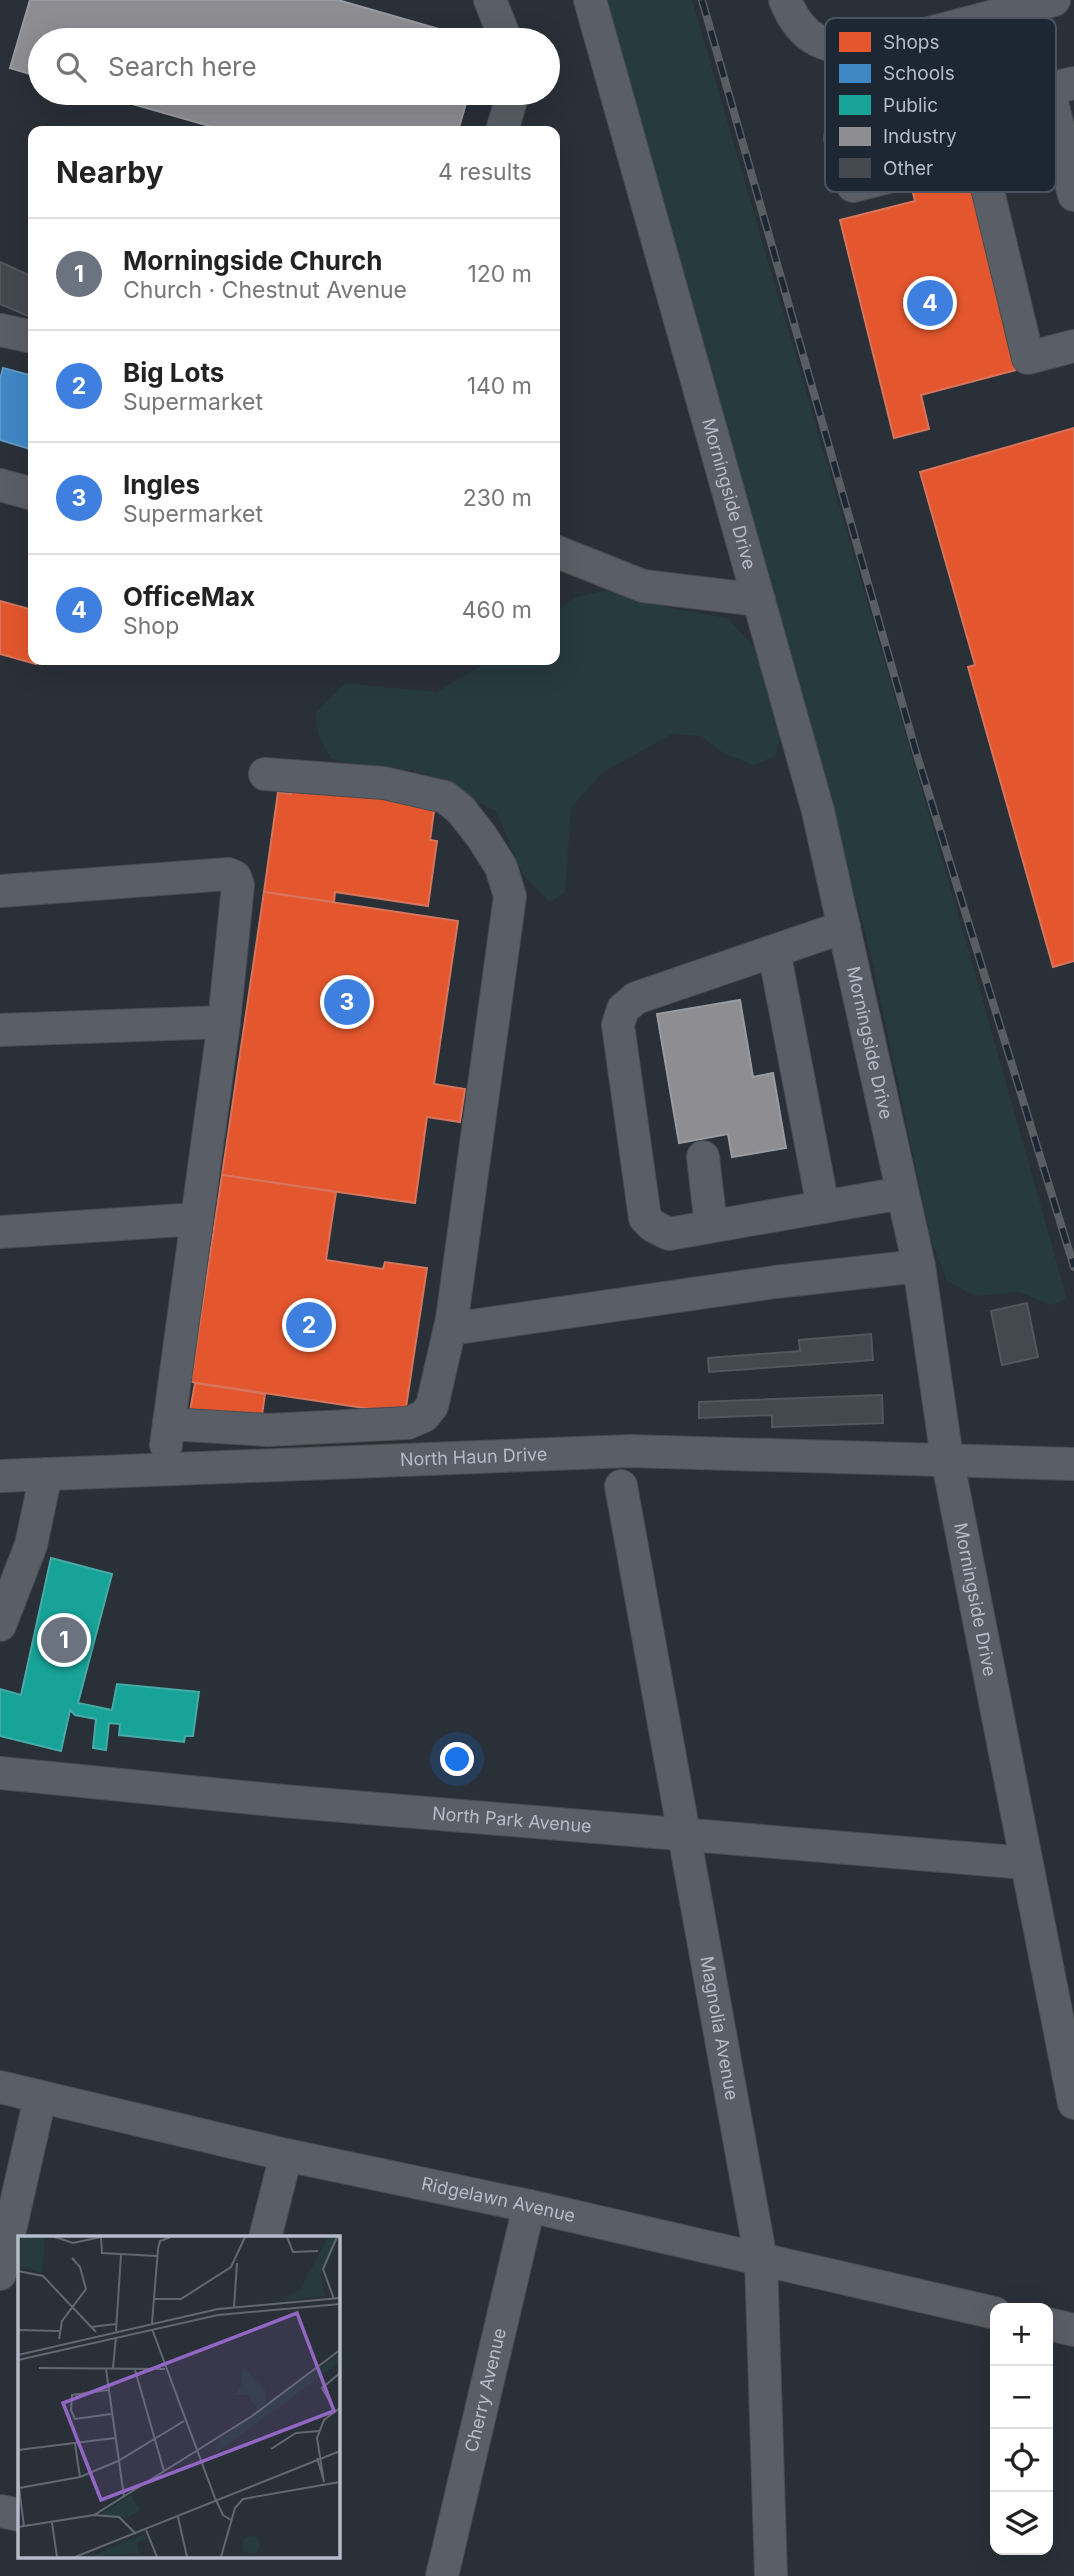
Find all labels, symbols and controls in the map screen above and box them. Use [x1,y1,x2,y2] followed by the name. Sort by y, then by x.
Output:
[825,18,1056,192] legend
[28,28,560,105] search box
[883,31,939,54] text: Shops
[52,48,90,86] icon: search
[108,51,257,82] text: Search here
[883,62,955,85] text: Schools
[883,94,938,117] text: Public
[883,125,957,148] text: Industry
[56,154,164,190] text: Nearby
[883,157,933,180] text: Other
[438,158,532,186] text: 4 results
[123,245,382,276] text: Morningside Church
[74,260,84,288] text: 1
[467,260,532,288] text: 120 m
[123,276,407,304] text: Church · Chestnut Avenue
[907,277,953,329] pin: 4
[123,357,224,388] text: Big Lots
[72,372,86,400] text: 2
[467,372,532,400] text: 140 m
[123,388,263,416] text: Supermarket
[698,416,761,572] street label: Morningside Drive
[123,469,200,500] text: Ingles
[72,484,86,512] text: 3
[463,484,532,512] text: 230 m
[123,500,263,528] text: Supermarket
[123,581,255,612] text: OfficeMax
[71,596,87,624] text: 4
[462,596,532,624] text: 460 m
[123,612,179,640] text: Shop
[843,964,897,1121] street label: Morningside Drive
[324,976,370,1028] pin: 3
[286,1299,332,1351] pin: 2
[399,1443,548,1470] street label: North Haun Drive
[950,1521,1001,1678] street label: Morningside Drive
[41,1614,87,1666] pin: 1
[440,1742,474,1776] your location
[431,1802,592,1837] street label: North Park Avenue
[696,1954,743,2102] street label: Magnolia Avenue
[420,2173,577,2226] street label: Ridgelawn Avenue
[18,2236,340,2558] inset map
[990,2303,1053,2555] map controls
[990,2303,1053,2366] button: +
[460,2326,510,2454] street label: Cherry Avenue
[990,2366,1053,2429] button: −
[990,2429,1053,2492] button: locate
[990,2492,1053,2555] button: layers

